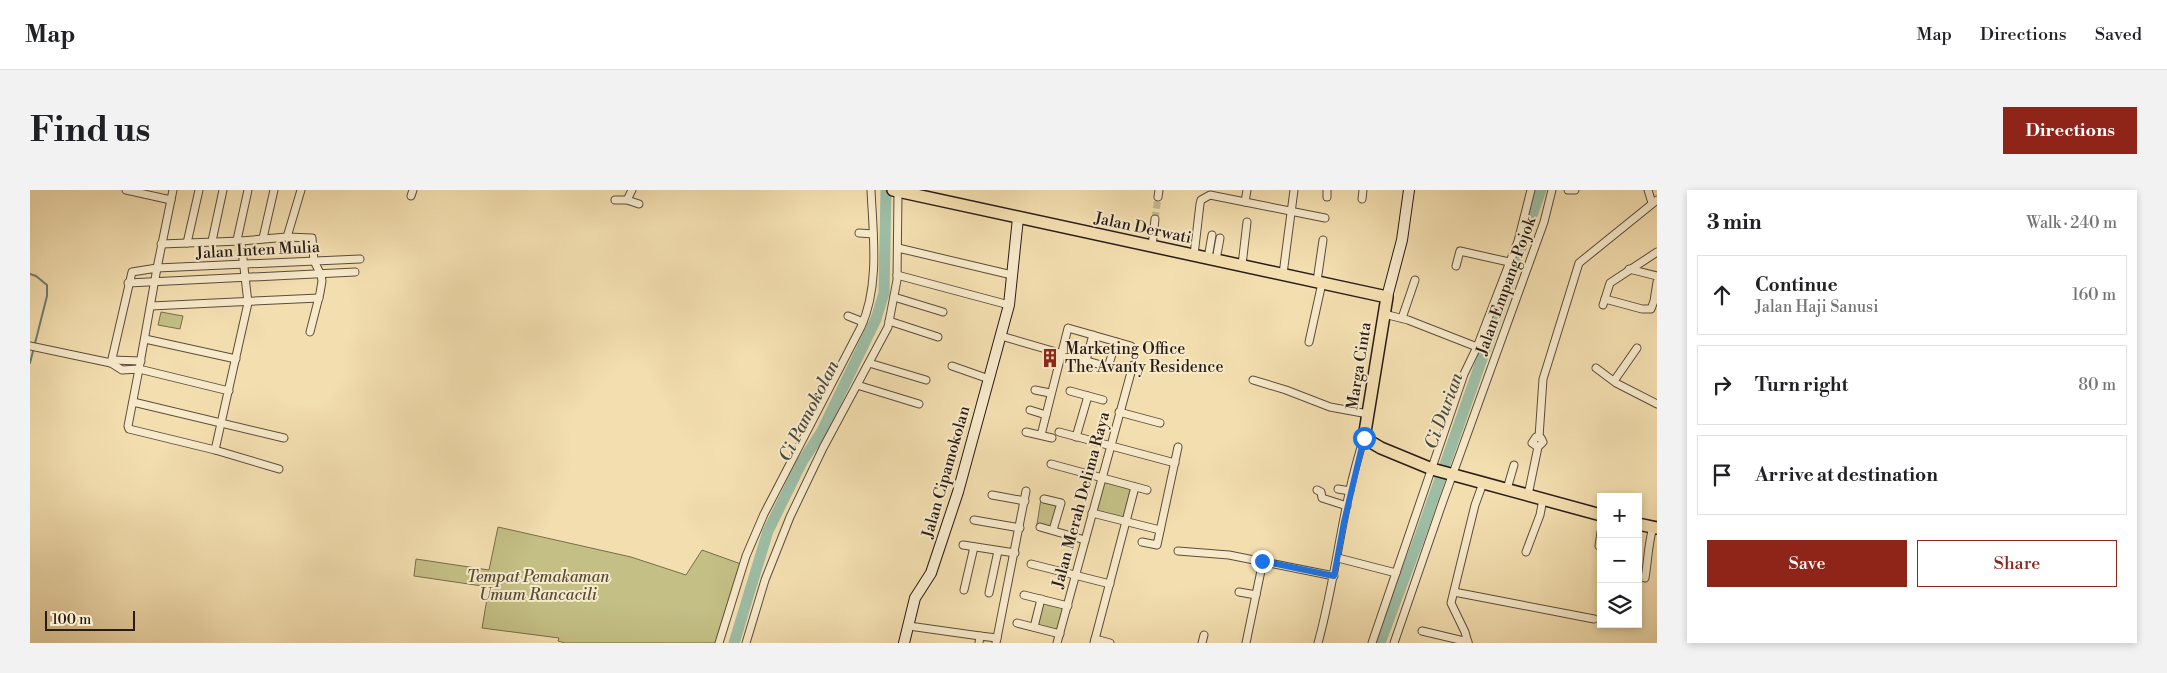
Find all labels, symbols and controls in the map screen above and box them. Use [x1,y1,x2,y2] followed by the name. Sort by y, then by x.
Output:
[25,20,75,50] text: Map
[1916,23,1952,46] text: Map
[1980,23,2067,46] text: Directions
[2095,23,2142,46] text: Saved
[2003,107,2137,154] button: Directions
[30,109,150,152] text: Find us
[1092,208,1193,248] street label: Jalan Derwati
[1707,210,1762,236] text: 3 min
[1471,213,1541,359] street label: Jalan Empang Pojok
[2026,213,2117,233] text: Walk · 240 m
[195,237,321,263] street label: Jalan Inten Mulia
[1755,273,1838,297] text: Continue
[1708,281,1736,309] icon: ahead
[2072,285,2116,305] text: 160 m
[1755,297,1878,317] text: Jalan Haji Sanusi
[1342,320,1376,411] street label: Marga Cinta
[1065,339,1224,377] place label: Marketing Office The Avanty Residence
[1039,347,1061,369] building icon: Marketing Office The Avanty Residence
[774,356,845,466] water label: Ci Pamokolan
[1420,369,1469,452] water label: Ci Durian
[1708,371,1736,399] icon: right
[1755,373,1848,397] text: Turn right
[2078,375,2116,395] text: 80 m
[917,403,975,541] street label: Jalan Cipamokolan
[1048,409,1114,591] street label: Jalan Merah Delima Raya
[1353,427,1376,450] route start
[1708,461,1736,489] icon: arrive
[1755,463,1938,487] text: Arrive at destination
[1597,493,1642,628] map controls
[1597,493,1642,538] button: +
[1597,538,1642,583] button: −
[1707,540,1907,587] button: Save
[1917,540,2117,587] button: Share
[1251,550,1274,573] route end
[467,567,610,605] park label: Tempat Pemakaman Umum Rancacili
[1597,583,1642,628] button: layers
[45,608,135,631] scale bar
[52,611,91,629] text: 100 m

